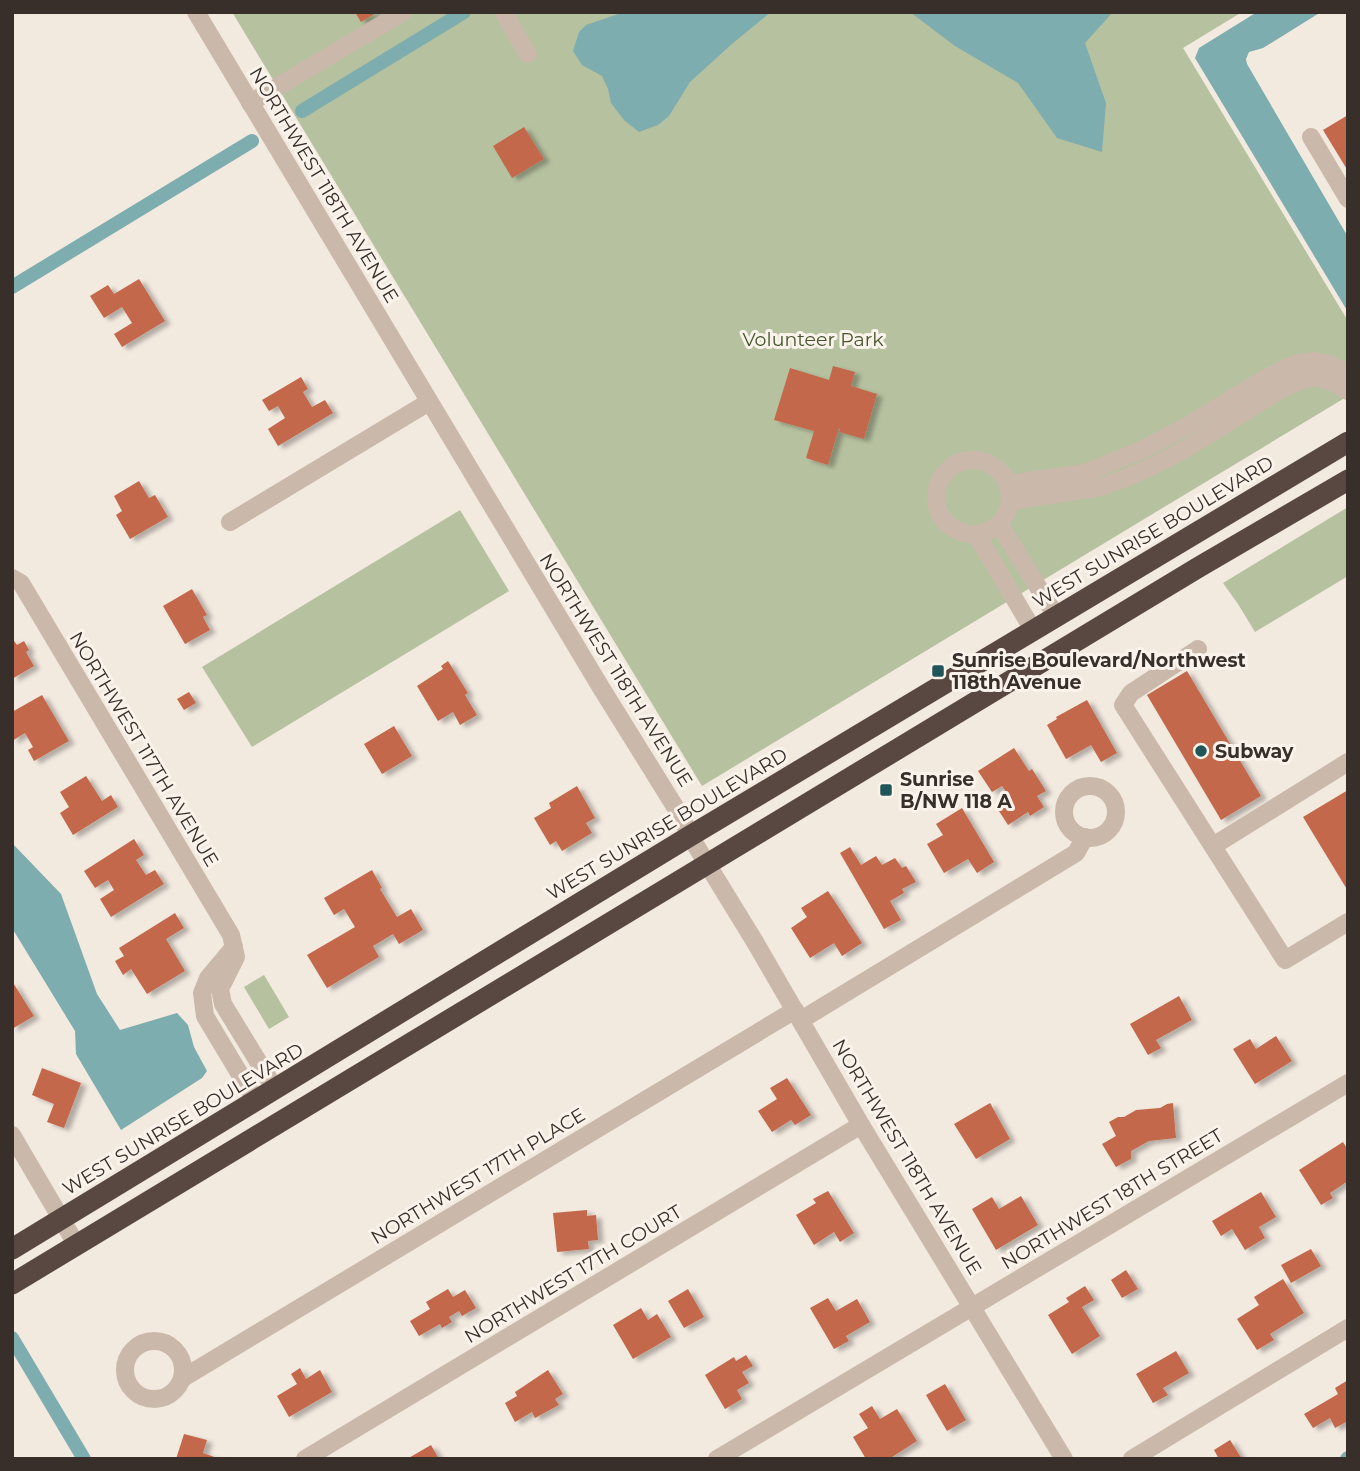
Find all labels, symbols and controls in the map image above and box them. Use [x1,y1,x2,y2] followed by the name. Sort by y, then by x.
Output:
[244,63,404,307] street label: NORTHWEST 118TH AVENUE
[742,328,884,351] park label: Volunteer Park
[1029,451,1277,613] street label: WEST SUNRISE BOULEVARD
[535,549,697,791] street label: NORTHWEST 118TH AVENUE
[65,627,223,871] street label: NORTHWEST 117TH AVENUE
[952,649,1246,694] place label: Sunrise Boulevard/Northwest 118th Avenue
[930,663,946,679] marker: Sunrise Boulevard/Northwest 118th Avenue
[1215,740,1294,763] place label: Subway
[543,743,791,905] street label: WEST SUNRISE BOULEVARD
[1193,743,1209,759] marker: Subway
[900,768,1012,813] place label: Sunrise B/NW 118 A
[878,782,894,798] marker: Sunrise B/NW 118 A
[827,1035,987,1279] street label: NORTHWEST 118TH AVENUE
[59,1038,307,1200] street label: WEST SUNRISE BOULEVARD
[367,1103,589,1249] street label: NORTHWEST 17TH PLACE
[997,1124,1227,1274] street label: NORTHWEST 18TH STREET
[460,1200,686,1348] street label: NORTHWEST 17TH COURT

